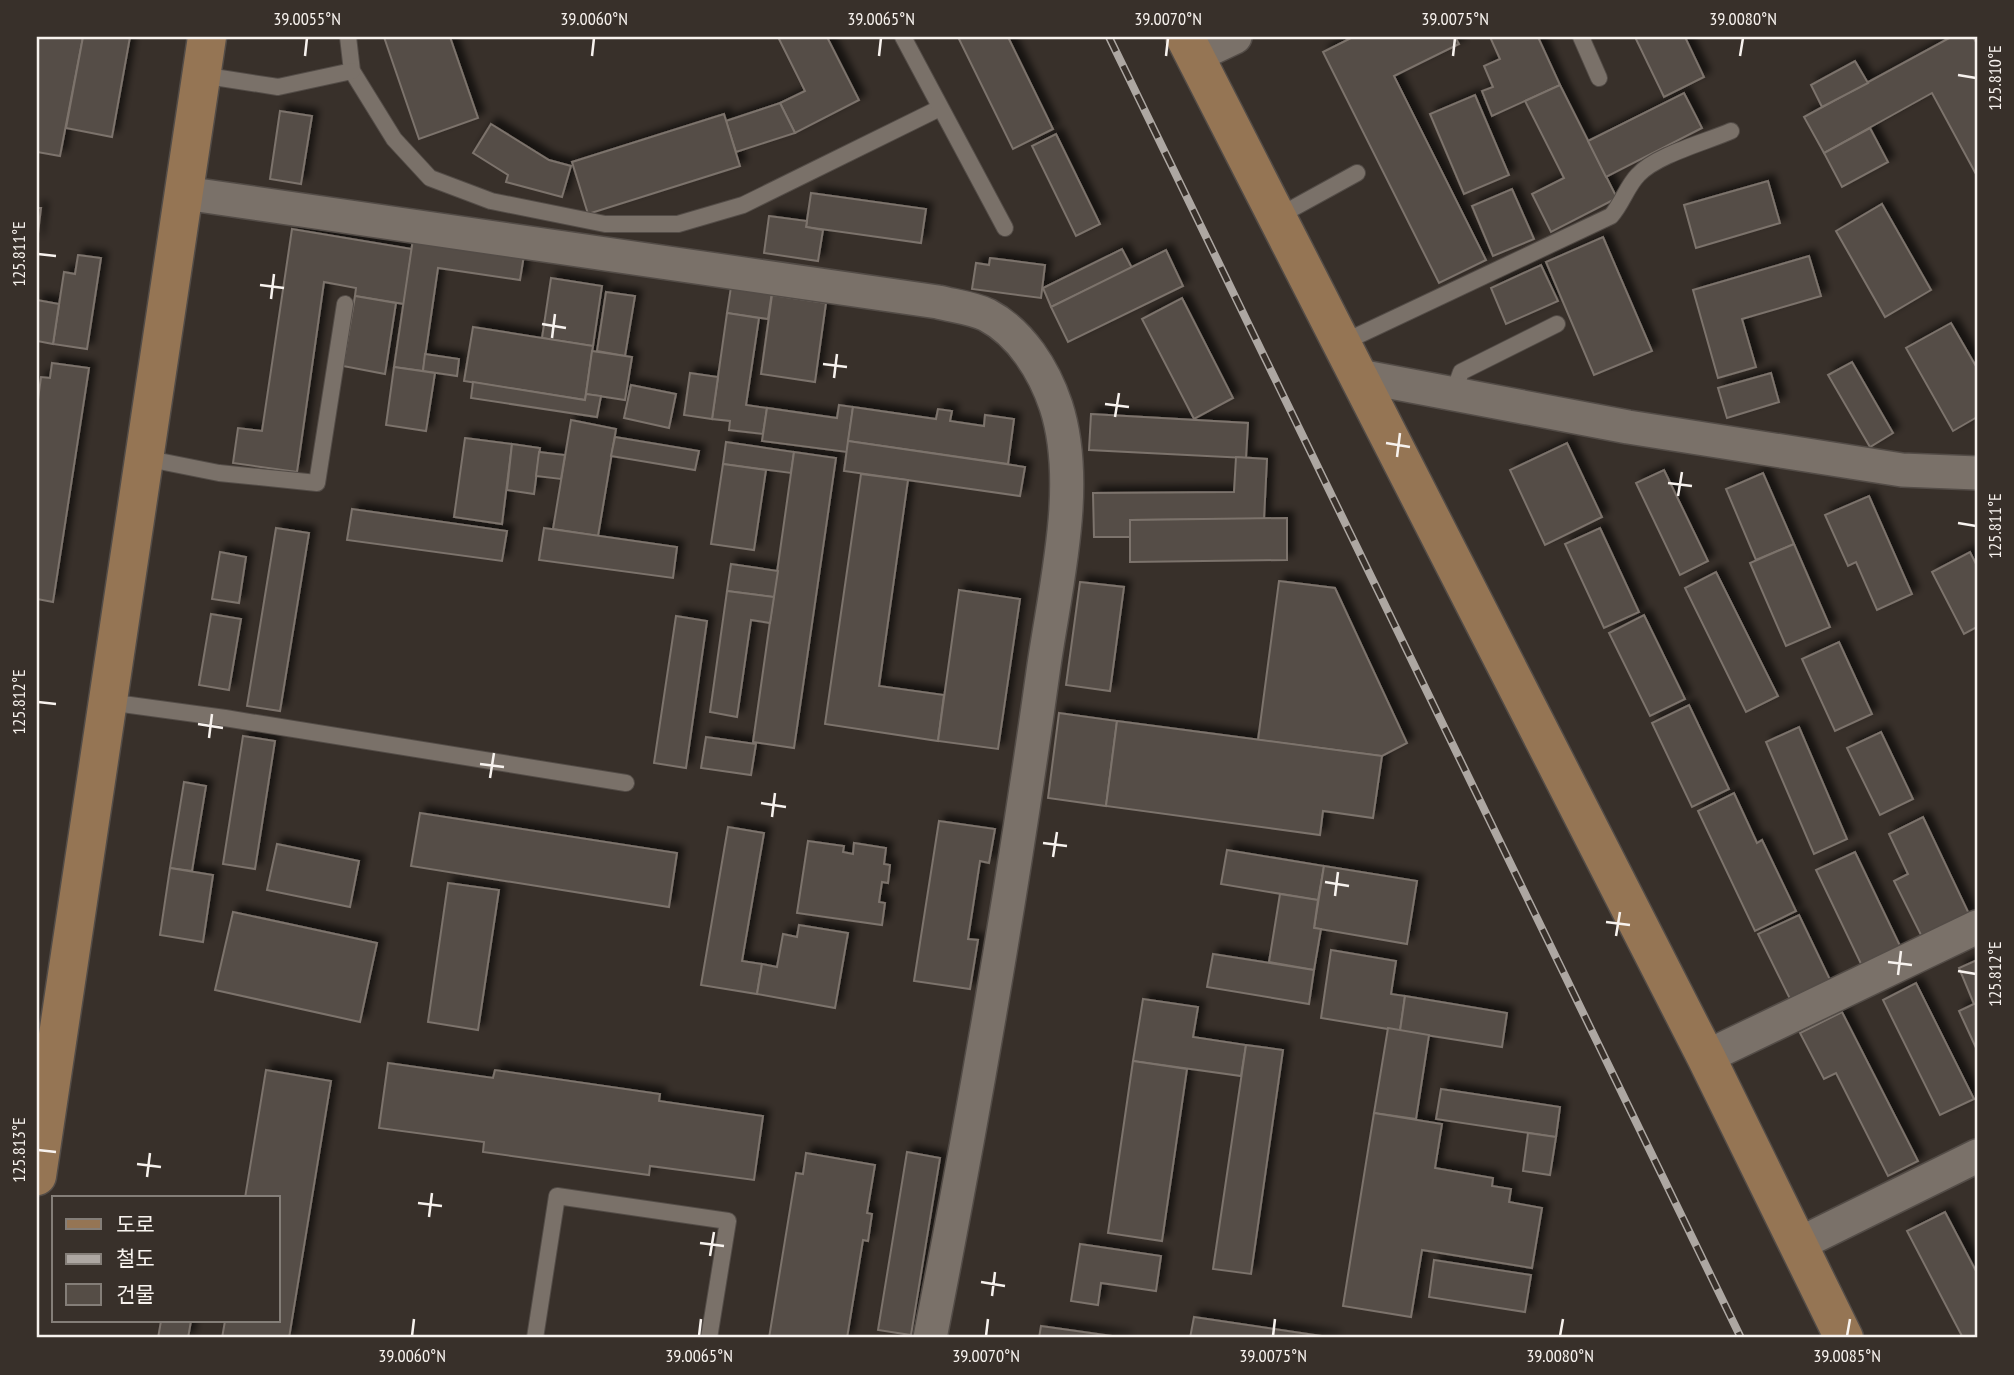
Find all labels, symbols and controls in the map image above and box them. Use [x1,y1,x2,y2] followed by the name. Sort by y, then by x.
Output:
[273,7,341,30] text: 39.0055°N
[560,7,628,30] text: 39.0060°N
[847,7,915,30] text: 39.0065°N
[1134,7,1202,30] text: 39.0070°N
[1421,7,1489,30] text: 39.0075°N
[1709,7,1777,30] text: 39.0080°N
[1983,45,2006,111] text: 125.810°E
[7,221,30,287] text: 125.811°E
[1983,493,2006,559] text: 125.811°E
[7,669,30,735] text: 125.812°E
[1983,941,2006,1007] text: 125.812°E
[7,1117,30,1183] text: 125.813°E
[52,1196,280,1322] legend
[116,1211,155,1238] text: 도로
[116,1245,155,1272] text: 철도
[116,1281,155,1308] text: 건물
[378,1344,446,1367] text: 39.0060°N
[665,1344,733,1367] text: 39.0065°N
[952,1344,1020,1367] text: 39.0070°N
[1239,1344,1307,1367] text: 39.0075°N
[1526,1344,1594,1367] text: 39.0080°N
[1813,1344,1881,1367] text: 39.0085°N

